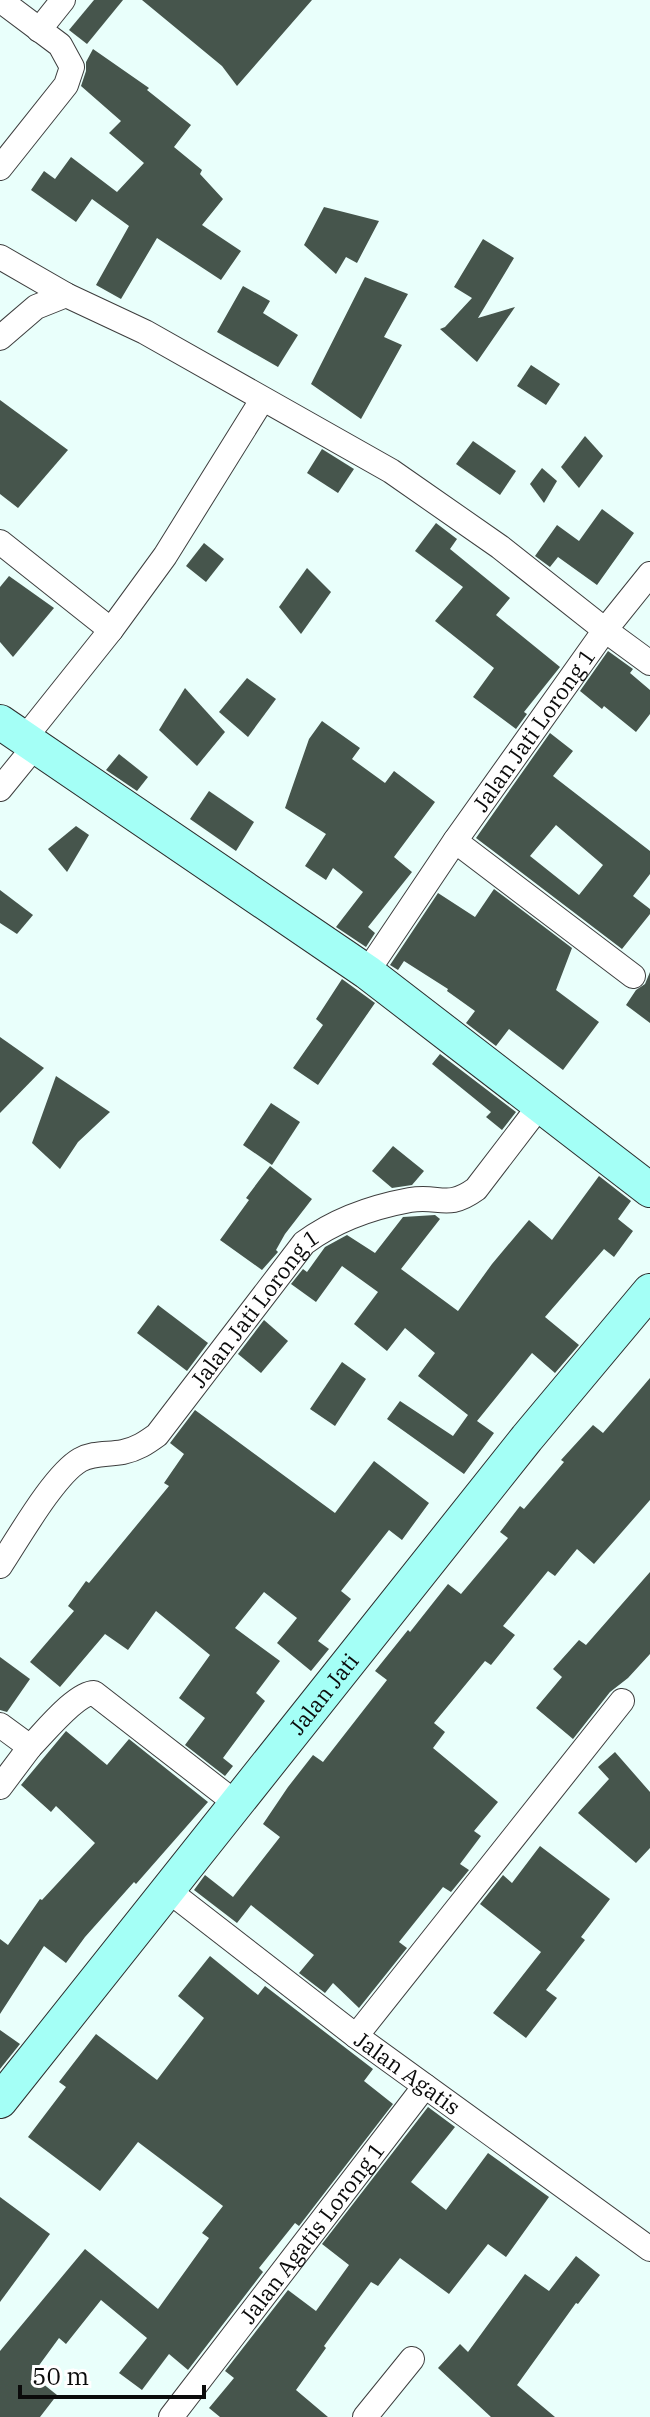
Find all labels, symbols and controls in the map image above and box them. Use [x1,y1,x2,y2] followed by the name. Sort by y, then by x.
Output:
[466,643,601,817] street label: Jalan Jati Lorong 1
[184,1222,324,1393] street label: Jalan Jati Lorong 1
[282,1647,365,1740] street label: Jalan Jati
[349,2025,466,2121] street label: Jalan Agatis
[233,2136,391,2329] street label: Jalan Agatis Lorong 1
[20,2349,204,2399] scale bar
[32,2360,89,2392] text: 50 m

